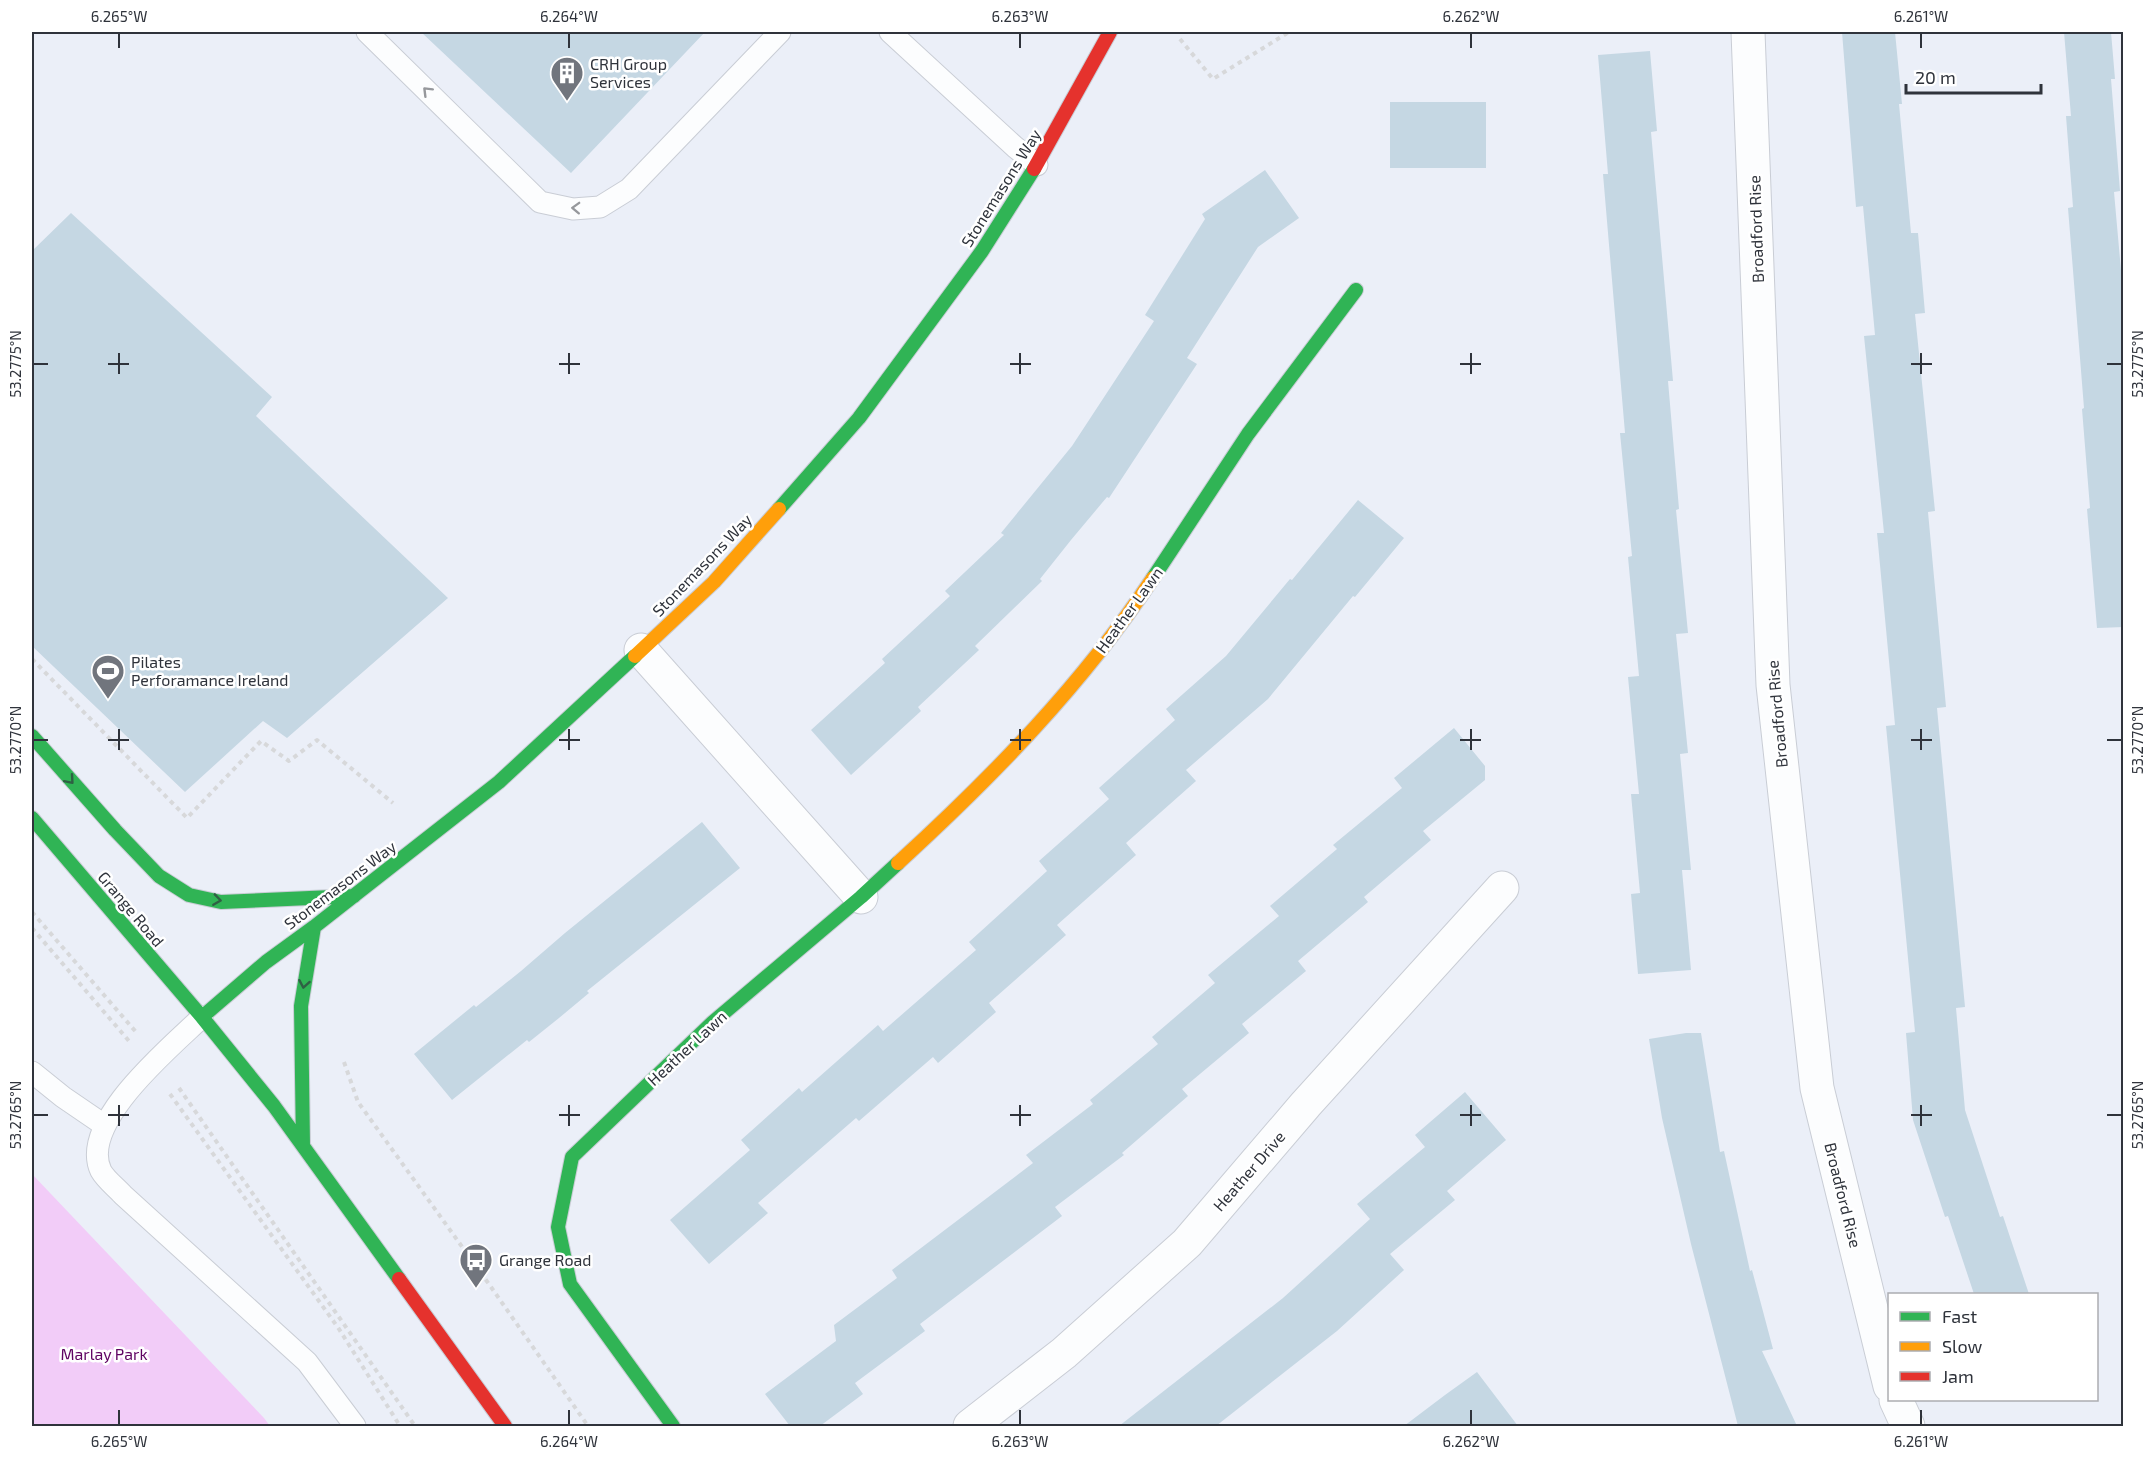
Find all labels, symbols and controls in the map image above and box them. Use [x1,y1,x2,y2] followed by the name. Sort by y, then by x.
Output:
[91,7,147,25] text: 6.265°W
[540,7,598,25] text: 6.264°W
[991,7,1049,25] text: 6.263°W
[1442,7,1500,25] text: 6.262°W
[1894,7,1948,25] text: 6.261°W
[590,54,667,91] place label: CRH Group Services
[549,55,585,102] building icon: CRH Group Services
[1906,57,2041,95] scale bar
[1915,66,1956,88] text: 20 m
[424,87,434,98] one-way arrow
[957,125,1045,250] street label: Stonemasons Way
[1744,175,1767,283] street label: Broadford Rise
[571,202,580,214] one-way arrow
[6,330,24,398] text: 53.2775°N
[2128,330,2146,398] text: 53.2775°N
[648,509,756,620] street label: Stonemasons Way
[1091,563,1166,656] street label: Heather Lawn
[131,652,289,689] place label: Pilates Perforamance Ireland
[90,653,126,700] sports icon: Pilates Perforamance Ireland
[1762,660,1791,769] street label: Broadford Rise
[6,706,24,774] text: 53.2770°N
[2128,706,2146,774] text: 53.2770°N
[63,773,74,784] one-way arrow
[280,836,400,933] street label: Stonemasons Way
[94,867,168,950] street label: Grange Road
[212,894,221,906] one-way arrow
[299,980,311,989] one-way arrow
[643,1006,730,1089] street label: Heather Lawn
[6,1081,24,1149] text: 53.2765°N
[2128,1081,2146,1149] text: 53.2765°N
[1209,1127,1288,1215] street label: Heather Drive
[1821,1140,1866,1249] street label: Broadford Rise
[458,1242,494,1289] bus stop icon: Grange Road
[499,1250,591,1269] place label: Grange Road
[1888,1293,2098,1401] legend
[1942,1305,1977,1327] text: Fast
[1942,1335,1983,1357] text: Slow
[60,1344,148,1363] park label: Marlay Park
[1942,1365,1974,1387] text: Jam
[91,1432,147,1450] text: 6.265°W
[540,1432,598,1450] text: 6.264°W
[991,1432,1049,1450] text: 6.263°W
[1442,1432,1500,1450] text: 6.262°W
[1894,1432,1948,1450] text: 6.261°W

